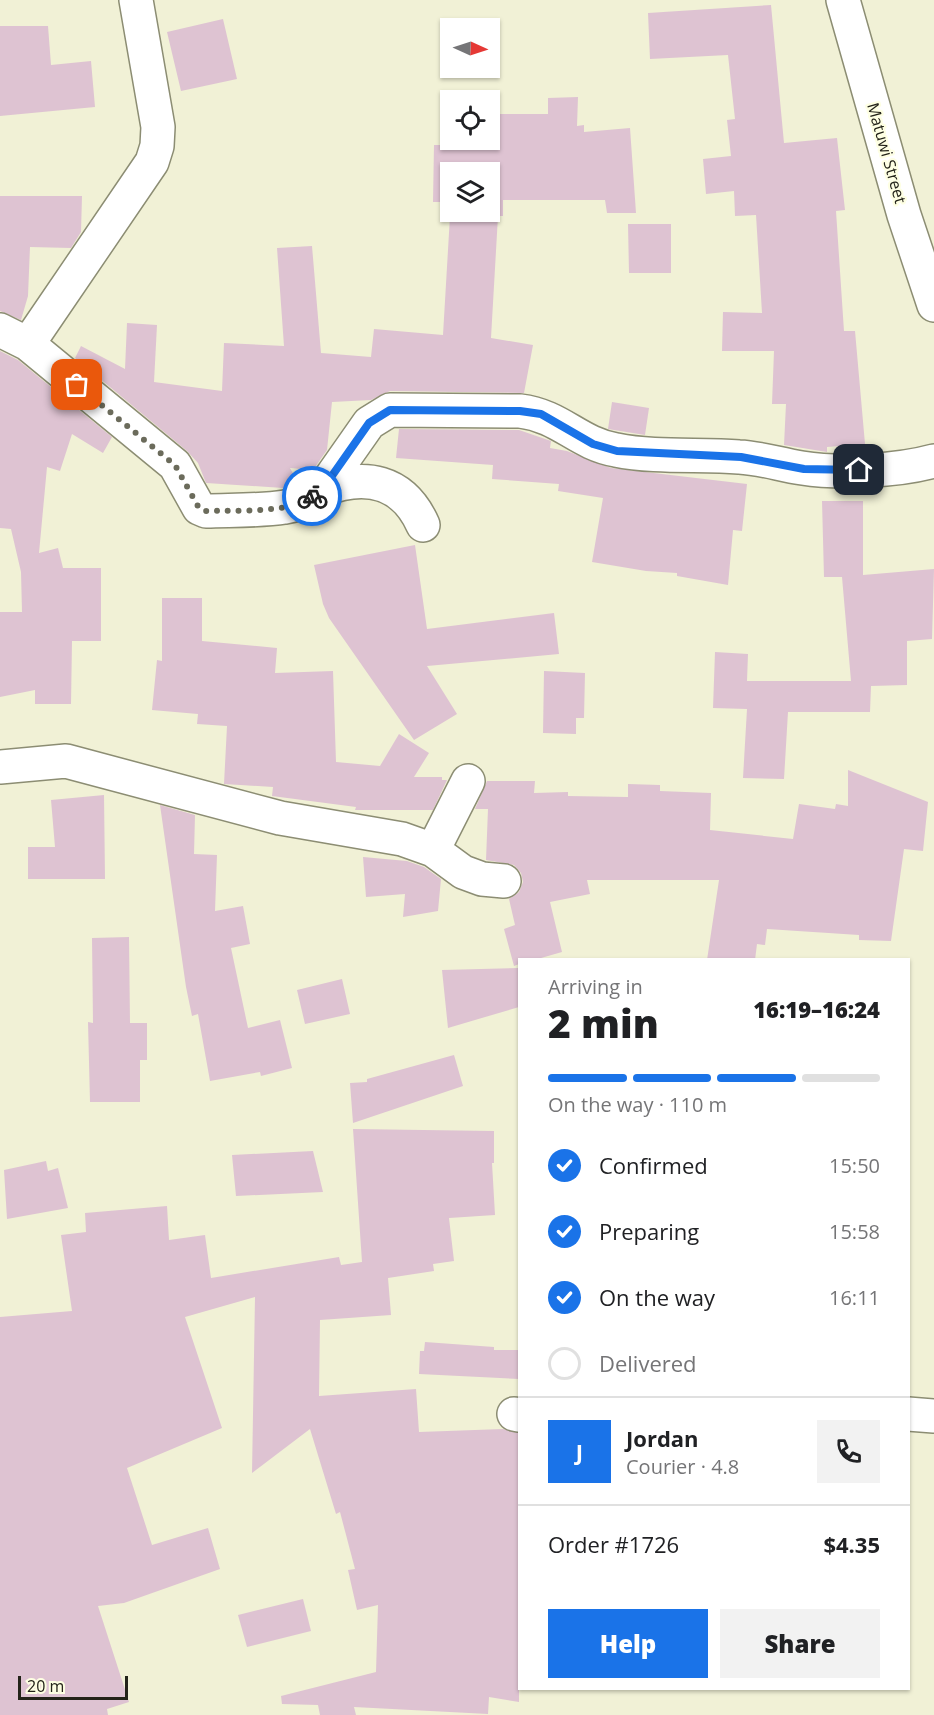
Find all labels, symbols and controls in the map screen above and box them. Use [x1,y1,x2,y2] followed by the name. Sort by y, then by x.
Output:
[440,18,500,78] north arrow
[440,18,500,222] map controls
[440,90,500,150] button: locate
[862,100,912,206] street label: Matuwi Street
[440,162,500,222] button: layers
[51,359,102,410] pin
[60,368,93,401] icon: bag
[833,444,884,495] pin
[842,453,875,486] icon: home
[282,466,342,526] courier
[296,480,329,513] icon: bike
[548,973,643,1000] text: Arriving in
[753,994,880,1024] text: 16:19–16:24
[548,996,659,1049] text: 2 min
[548,1091,727,1118] text: On the way · 110 m
[548,1149,581,1182] icon: check
[599,1150,708,1180] text: Confirmed
[829,1152,880,1179] text: 15:50
[548,1215,581,1248] icon: check
[599,1216,699,1246] text: Preparing
[829,1218,880,1245] text: 15:58
[548,1281,581,1314] icon: check
[599,1282,715,1312] text: On the way
[829,1284,880,1311] text: 16:11
[599,1348,697,1378] text: Delivered
[817,1420,880,1483] button: phone
[626,1423,699,1453] text: Jordan
[576,1436,583,1466] text: J
[626,1453,739,1480] text: Courier · 4.8
[548,1529,679,1559] text: Order #1726
[823,1529,880,1559] text: $4.35
[548,1609,708,1678] button: Help
[720,1609,880,1678] button: Share
[18,1673,128,1700] scale bar
[27,1675,64,1697] text: 20 m

